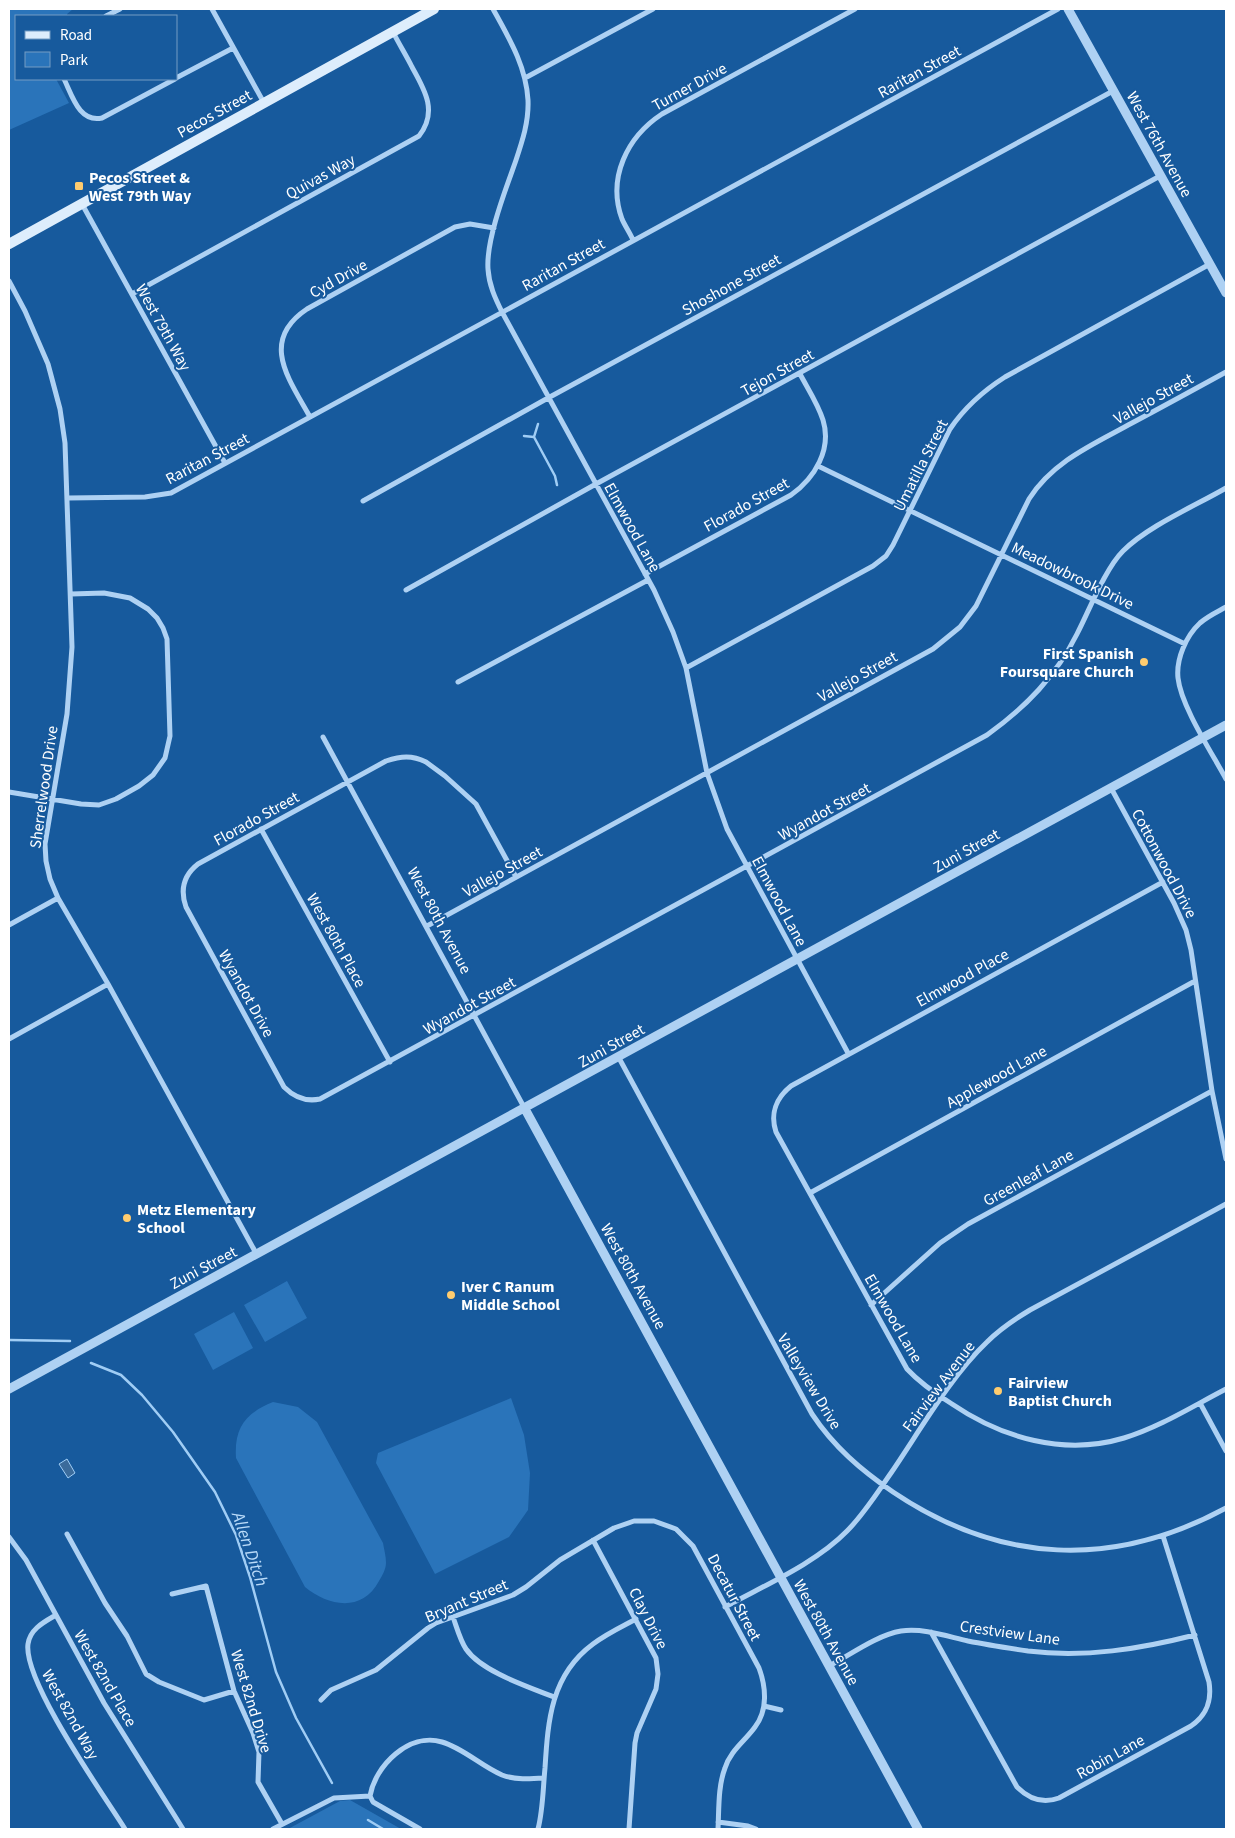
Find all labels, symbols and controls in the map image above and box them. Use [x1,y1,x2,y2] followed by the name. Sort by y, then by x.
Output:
[15,15,178,80] legend
[60,25,92,46] text: Road
[874,40,965,104] street label: Raritan Street
[60,50,89,71] text: Park
[648,57,731,116] street label: Turner Drive
[173,84,256,143] street label: Pecos Street
[1121,88,1197,201] street label: West 76th Avenue
[282,149,360,205] street label: Quivas Way
[89,167,192,207] place label: Pecos Street & West 79th Way
[73,180,85,192] marker: Pecos Street & West 79th Way
[518,233,609,297] street label: Raritan Street
[678,248,785,321] street label: Shoshone Street
[306,254,371,304] street label: Cyd Drive
[130,280,196,376] street label: West 79th Way
[737,344,818,402] street label: Tejon Street
[1110,368,1198,430] street label: Vallejo Street
[888,415,954,515] street label: Umatilla Street
[162,427,254,490] street label: Raritan Street
[700,472,794,537] street label: Florado Street
[598,479,666,576] street label: Elmwood Lane
[1008,537,1138,615] street label: Meadowbrook Drive
[1000,643,1134,683] place label: First Spanish Foursquare Church
[814,646,902,708] street label: Vallejo Street
[1138,656,1150,668] marker: First Spanish Foursquare Church
[24,724,63,850] street label: Sherrelwood Drive
[774,777,875,846] street label: Wyandot Street
[210,786,304,851] street label: Florado Street
[1126,805,1202,922] street label: Cottonwood Drive
[929,823,1004,878] street label: Zuni Street
[459,841,547,903] street label: Vallejo Street
[746,853,812,950] street label: Elmwood Lane
[402,863,477,978] street label: West 80th Avenue
[301,889,371,992] street label: West 80th Place
[912,943,1013,1012] street label: Elmwood Place
[213,946,279,1041] street label: Wyandot Drive
[419,971,520,1040] street label: Wyandot Street
[574,1018,649,1073] street label: Zuni Street
[942,1040,1051,1114] street label: Applewood Lane
[979,1144,1078,1212] street label: Greenleaf Lane
[137,1199,257,1239] place label: Metz Elementary School
[121,1212,133,1224] marker: Metz Elementary School
[595,1220,671,1333] street label: West 80th Avenue
[166,1241,241,1295] street label: Zuni Street
[859,1270,927,1367] street label: Elmwood Lane
[461,1276,560,1316] place label: Iver C Ranum Middle School
[445,1289,457,1301] marker: Iver C Ranum Middle School
[772,1329,847,1434] street label: Valleyview Drive
[897,1337,980,1437] street label: Fairview Avenue
[1008,1372,1112,1412] place label: Fairview Baptist Church
[992,1385,1004,1397] marker: Fairview Baptist Church
[225,1507,274,1590] water label: Allen Ditch
[702,1550,767,1645] street label: Decatur Street
[422,1573,512,1628] street label: Bryant Street
[788,1576,864,1689] street label: West 80th Avenue
[623,1584,673,1653] street label: Clay Drive
[958,1615,1061,1651] street label: Crestview Lane
[69,1626,142,1731] street label: West 82nd Place
[225,1647,277,1756] street label: West 82nd Drive
[36,1665,104,1764] street label: West 82nd Way
[1072,1729,1149,1785] street label: Robin Lane

